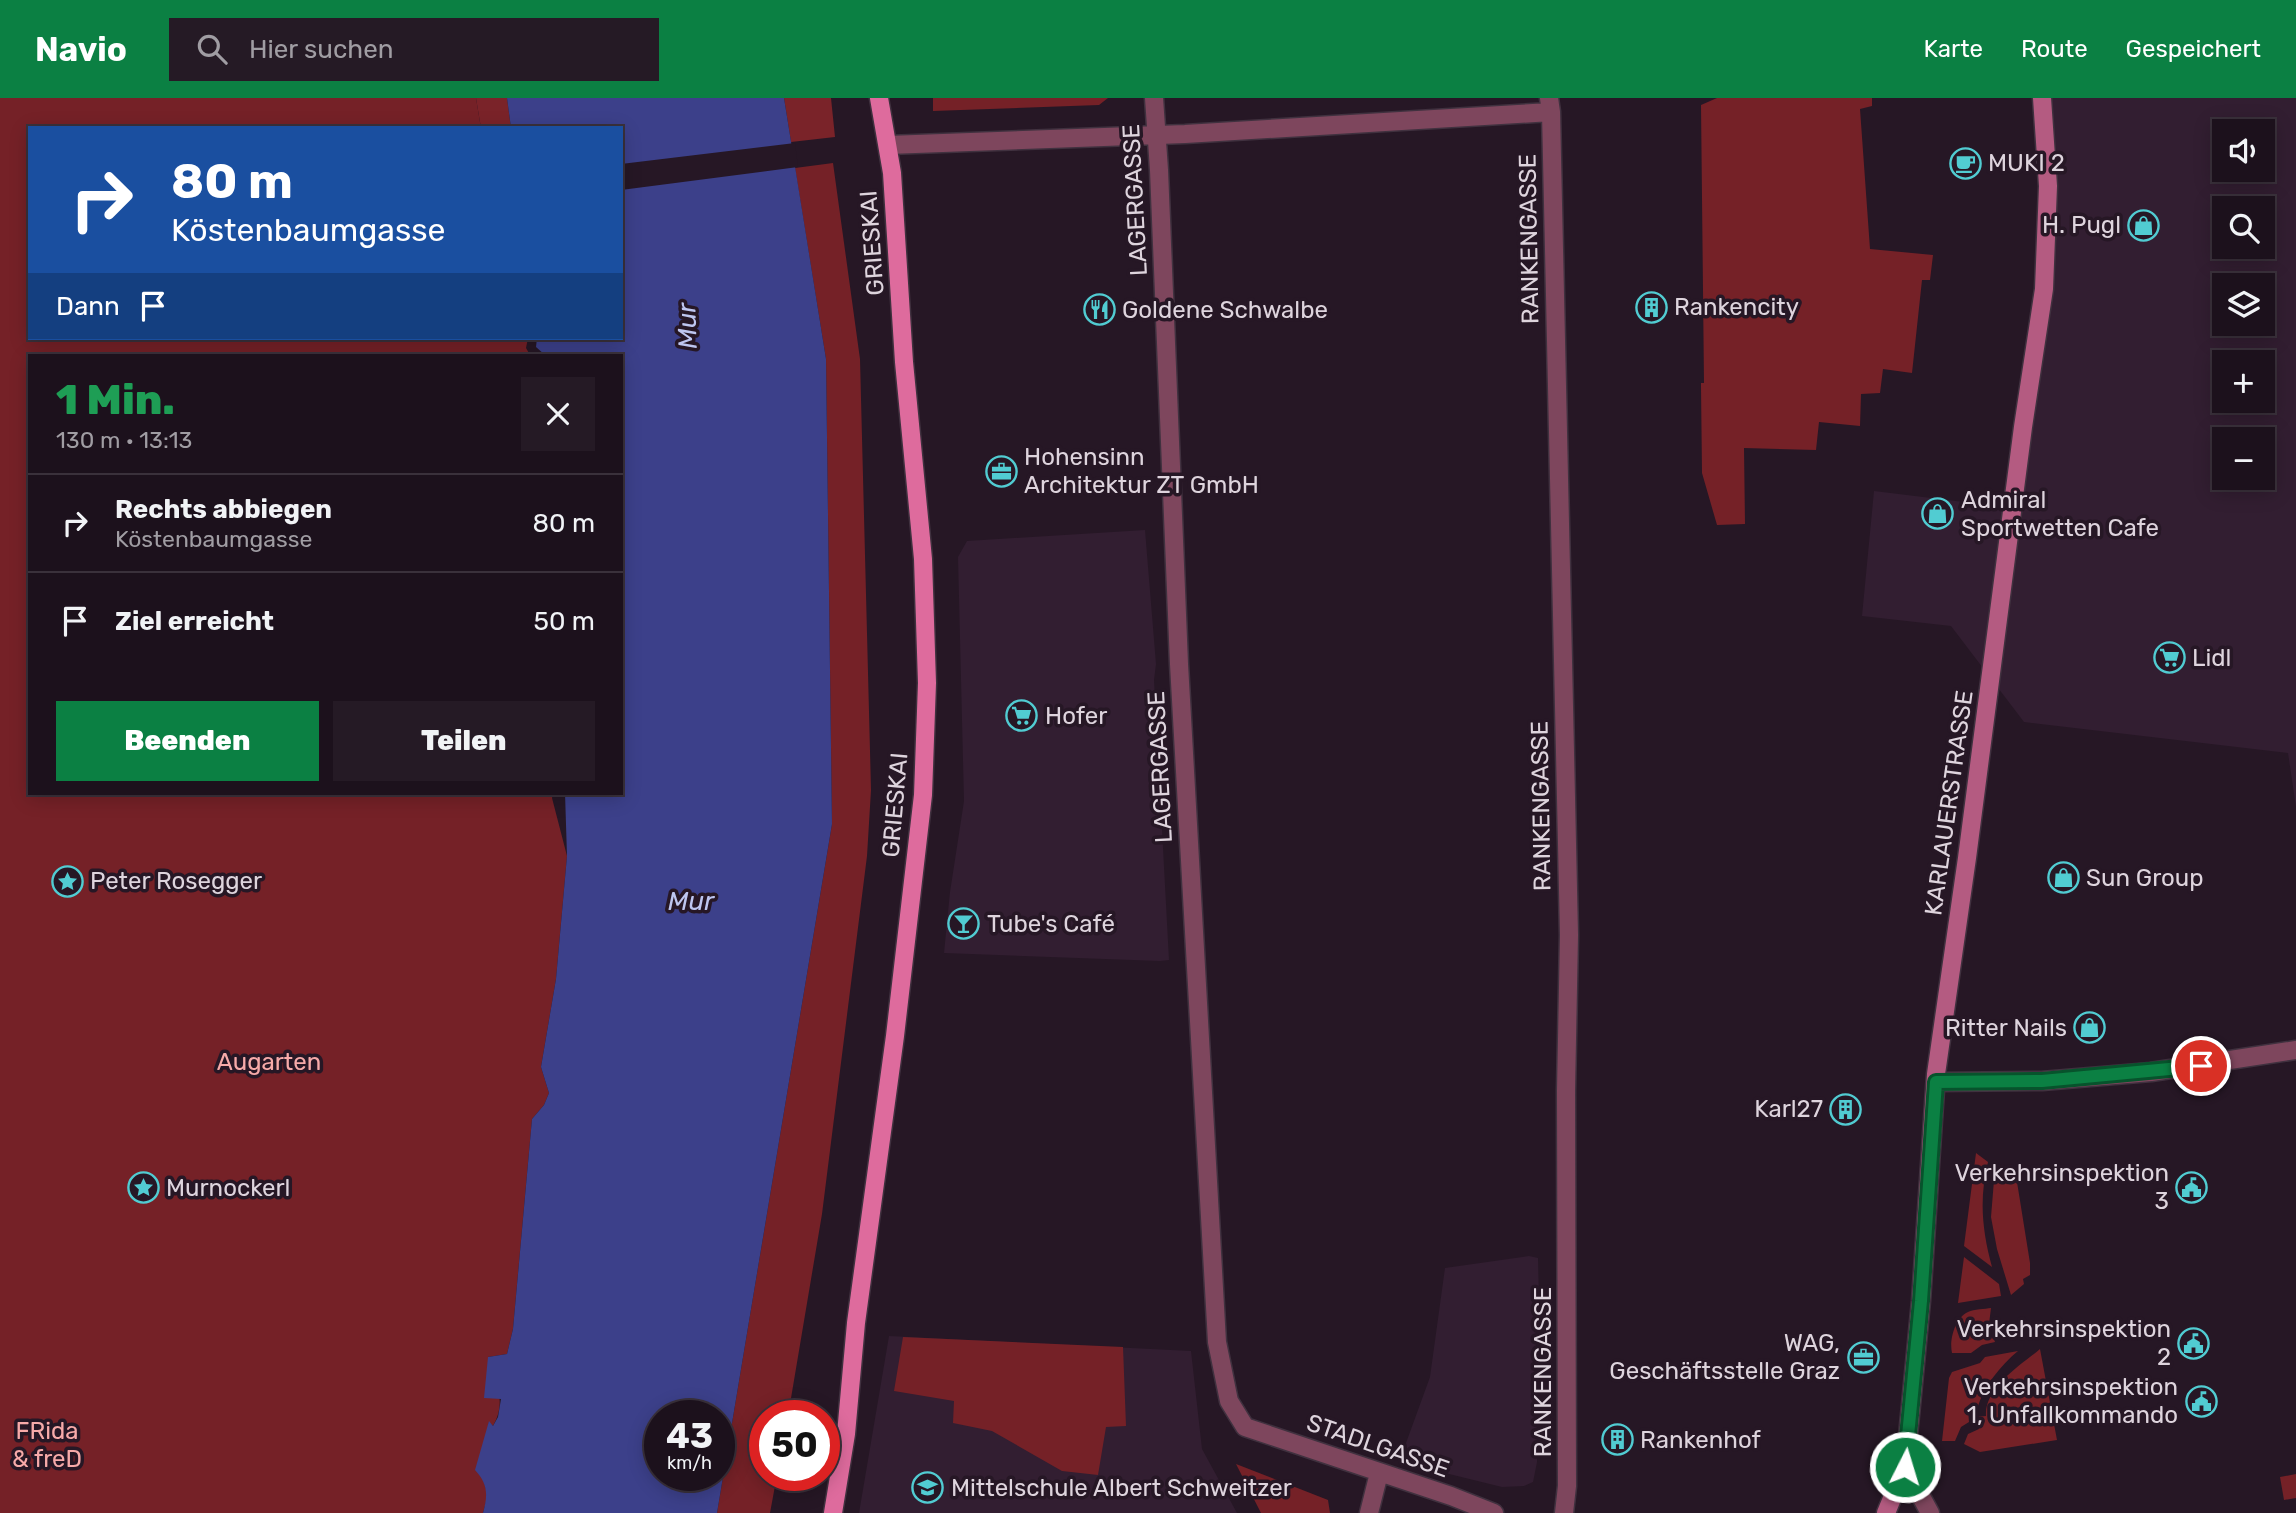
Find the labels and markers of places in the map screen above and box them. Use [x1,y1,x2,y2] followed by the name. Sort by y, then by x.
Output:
[1948,146,1982,180] cafe icon: MUKI 2
[1988,149,2065,177] place label: MUKI 2
[2127,208,2161,242] shop icon: H. Pugl
[2042,211,2121,239] place label: H. Pugl
[1634,290,1668,324] building icon: Rankencity
[1082,293,1116,327] restaurant icon: Goldene Schwalbe
[1674,293,1799,321] place label: Rankencity
[1122,296,1328,324] place label: Goldene Schwalbe
[1024,443,1259,499] place label: Hohensinn Architektur ZT GmbH
[984,454,1018,488] office icon: Hohensinn Architektur ZT GmbH
[1961,486,2159,542] place label: Admiral Sportwetten Cafe
[1921,497,1955,531] shop icon: Admiral Sportwetten Cafe
[2152,641,2186,675] supermarket icon: Lidl
[2192,644,2231,672] place label: Lidl
[1005,699,1039,733] supermarket icon: Hofer
[1045,702,1107,730] place label: Hofer
[2046,861,2080,895] shop icon: Sun Group
[50,864,84,898] place icon: Peter Rosegger
[2086,864,2204,892] place label: Sun Group
[90,867,262,895] place label: Peter Rosegger
[947,907,981,941] bar icon: Tube's Café
[987,910,1115,938] place label: Tube's Café
[2073,1011,2107,1045] shop icon: Ritter Nails
[1945,1014,2067,1042] place label: Ritter Nails
[2171,1036,2231,1096] pin
[1829,1092,1863,1126] building icon: Karl27
[1754,1095,1823,1123] place label: Karl27
[1955,1159,2169,1215] place label: Verkehrsinspektion 3
[2175,1170,2209,1204] public building icon: Verkehrsinspektion 3
[126,1171,160,1205] place icon: Murnockerl
[166,1174,290,1202] place label: Murnockerl
[1957,1315,2171,1371] place label: Verkehrsinspektion 2
[2177,1326,2211,1360] public building icon: Verkehrsinspektion 2
[1609,1329,1840,1385] place label: WAG, Geschäftsstelle Graz
[1846,1340,1880,1374] office icon: WAG, Geschäftsstelle Graz
[1964,1373,2178,1429] place label: Verkehrsinspektion 1, Unfallkommando
[2184,1384,2218,1418] public building icon: Verkehrsinspektion 1, Unfallkommando
[1600,1423,1634,1457] building icon: Rankenhof
[1640,1426,1762,1454] place label: Rankenhof
[911,1471,945,1505] school or university icon: Mittelschule Albert Schweitzer
[951,1474,1292,1502] place label: Mittelschule Albert Schweitzer

